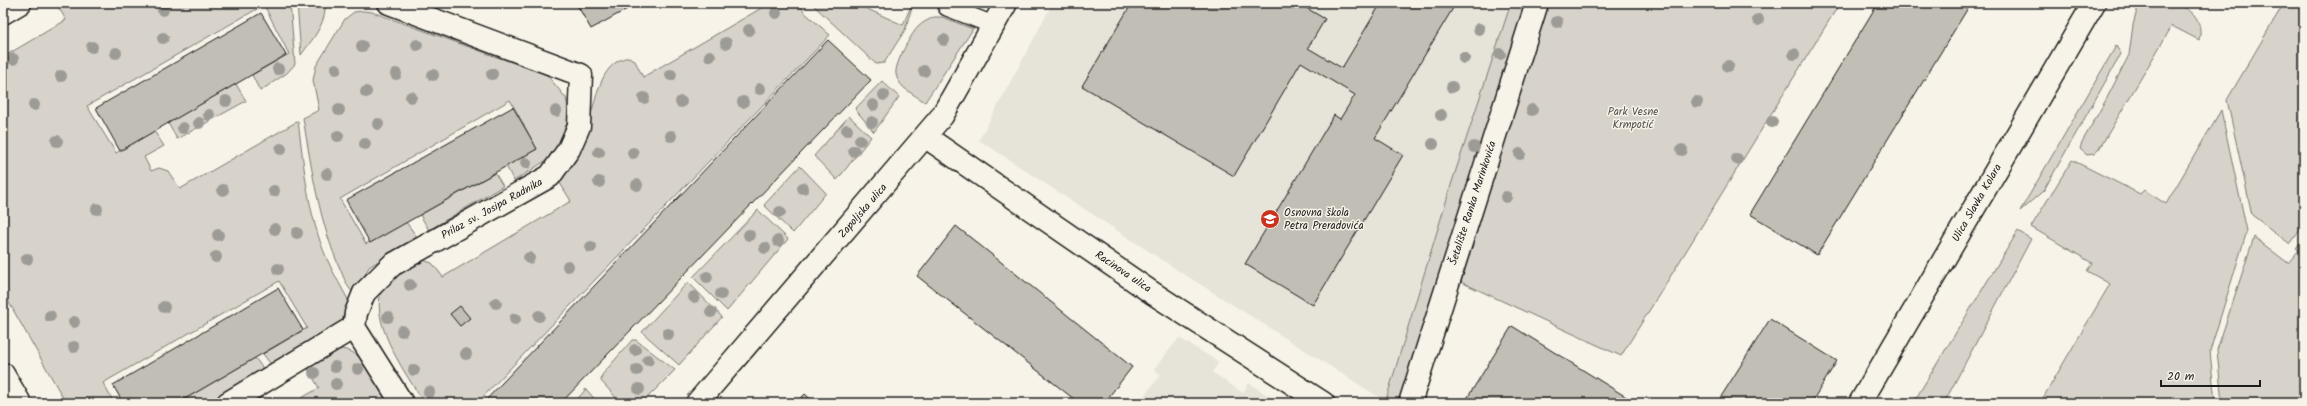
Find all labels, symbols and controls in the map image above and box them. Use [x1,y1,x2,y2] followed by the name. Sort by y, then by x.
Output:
[1608,103,1658,134] park label: Park Vesne Krmpotić
[1444,139,1502,267] street label: Šetalište Ranka Marinkovića
[1947,161,2007,245] street label: Ulica Slavka Kolara
[438,174,546,244] street label: Prilaz sv. Josipa Radnika
[834,180,892,242] street label: Zapoljska ulica
[1284,204,1364,235] place label: Osnovna škola Petra Preradovića
[1259,208,1281,230] school or university icon: Osnovna škola Petra Preradovića
[1091,246,1155,298] street label: Racinova ulica
[2161,362,2260,388] scale bar
[2167,367,2195,386] text: 20 m

